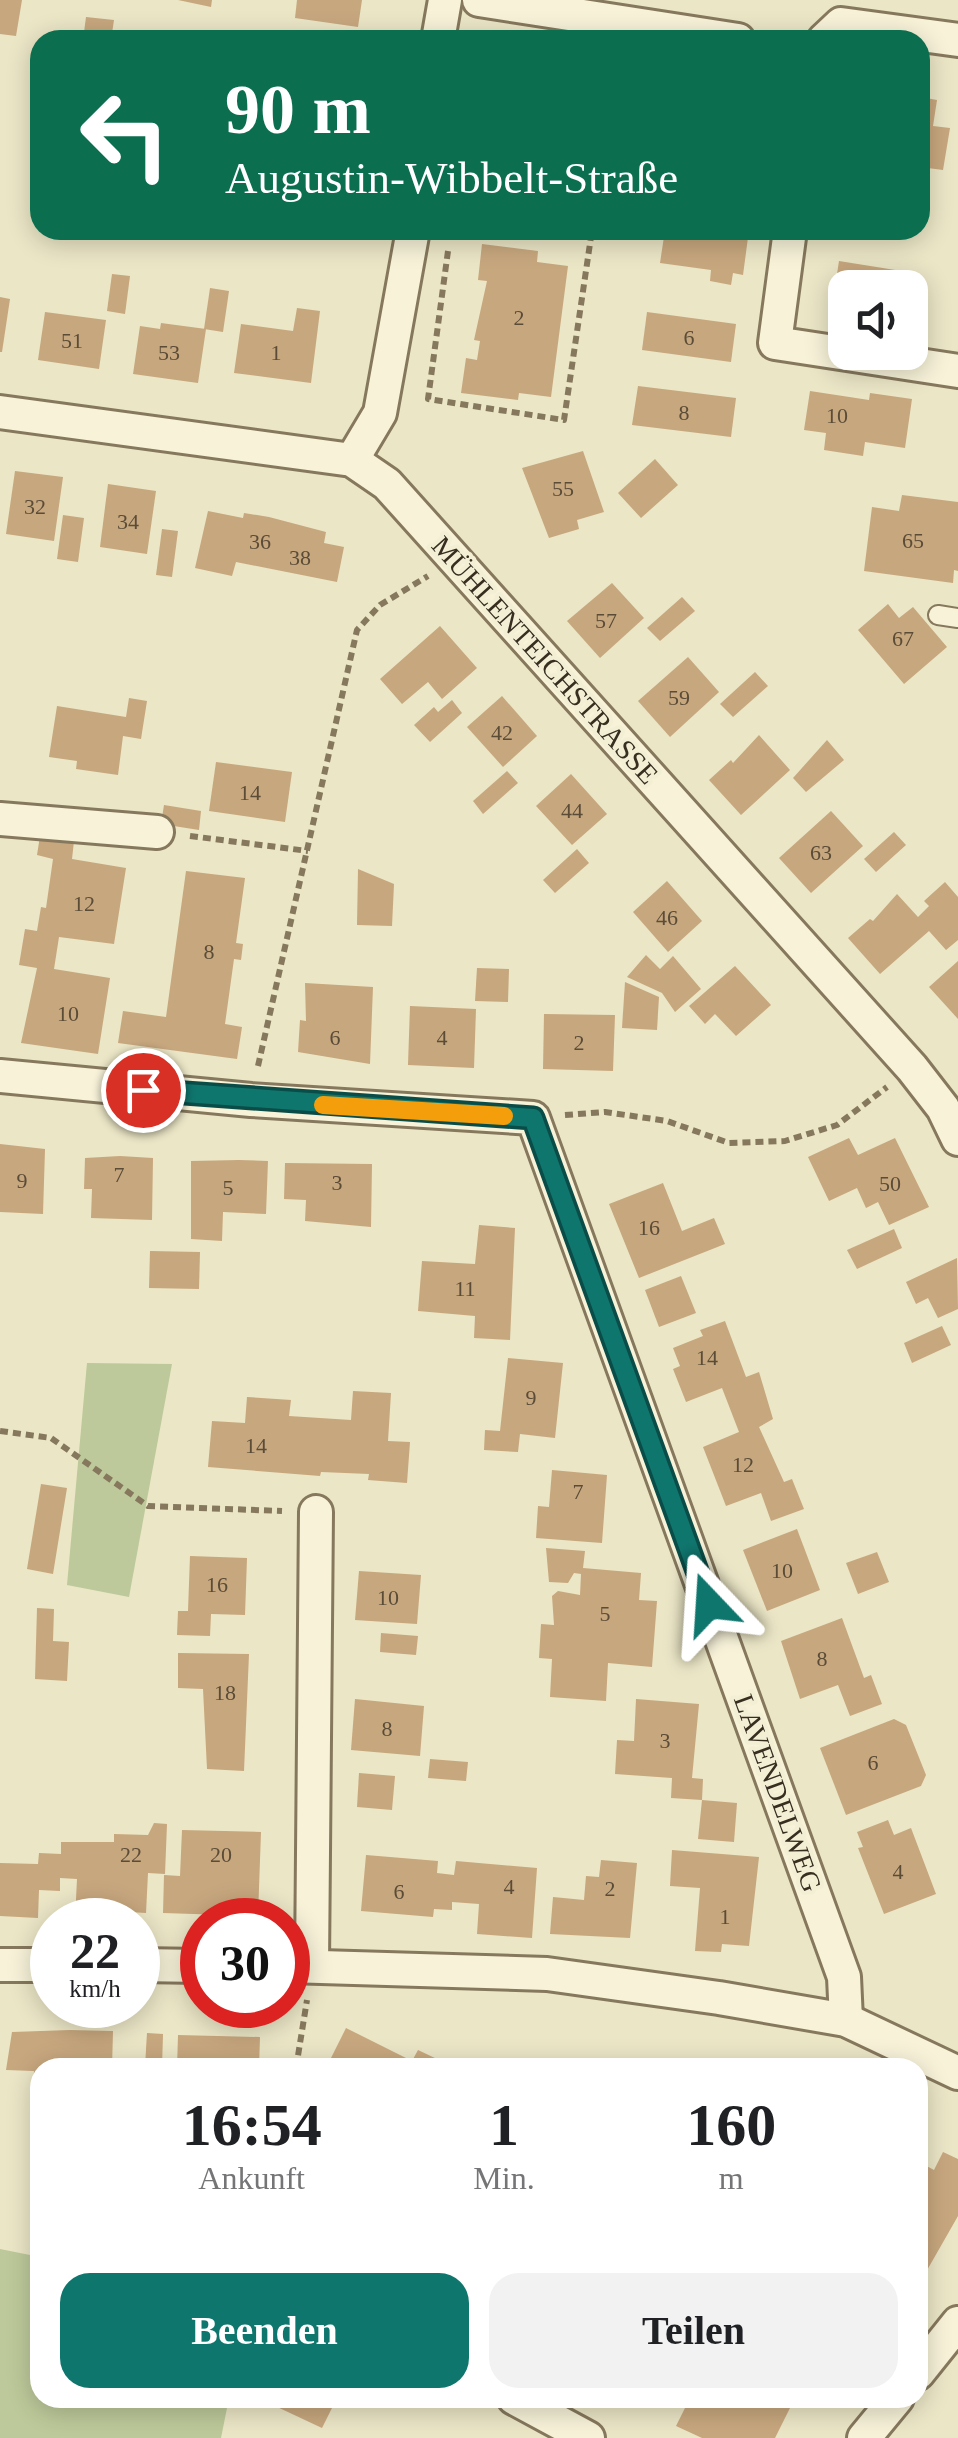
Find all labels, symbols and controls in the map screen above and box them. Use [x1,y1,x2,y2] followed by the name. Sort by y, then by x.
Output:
[60,70,190,200] icon: left
[225,71,371,148] text: 90 m
[225,153,678,203] text: Augustin-Wibbelt-Straße
[828,270,928,370] map controls
[828,270,928,370] button: sound
[514,305,525,330] house number: 2
[684,325,695,350] house number: 6
[61,328,83,353] house number: 51
[158,340,180,365] house number: 53
[271,340,282,365] house number: 1
[679,400,690,425] house number: 8
[826,403,848,428] house number: 10
[552,476,574,501] house number: 55
[24,494,46,519] house number: 32
[117,509,139,534] house number: 34
[902,528,924,553] house number: 65
[249,529,271,554] house number: 36
[426,530,664,790] street label: MÜHLENTEICHSTRASSE
[289,545,311,570] house number: 38
[595,608,617,633] house number: 57
[892,626,914,651] house number: 67
[668,685,690,710] house number: 59
[491,720,513,745] house number: 42
[239,780,261,805] house number: 14
[561,798,583,823] house number: 44
[810,840,832,865] house number: 63
[73,891,95,916] house number: 12
[656,905,678,930] house number: 46
[204,939,215,964] house number: 8
[57,1001,79,1026] house number: 10
[330,1025,341,1050] house number: 6
[437,1025,448,1050] house number: 4
[574,1030,585,1055] house number: 2
[101,1048,186,1133] pin
[116,1063,171,1118] icon: arrive
[114,1162,125,1187] house number: 7
[17,1168,28,1193] house number: 9
[332,1170,343,1195] house number: 3
[879,1171,901,1196] house number: 50
[223,1175,234,1200] house number: 5
[638,1215,660,1240] house number: 16
[454,1276,476,1301] house number: 11
[696,1345,718,1370] house number: 14
[526,1385,537,1410] house number: 9
[245,1433,267,1458] house number: 14
[732,1452,754,1477] house number: 12
[573,1479,584,1504] house number: 7
[657,1552,761,1656] position arrow
[771,1558,793,1583] house number: 10
[206,1572,228,1597] house number: 16
[377,1585,399,1610] house number: 10
[600,1601,611,1626] house number: 5
[817,1646,828,1671] house number: 8
[214,1680,236,1705] house number: 18
[728,1690,828,1896] street label: LAVENDELWEG
[382,1716,393,1741] house number: 8
[660,1728,671,1753] house number: 3
[868,1750,879,1775] house number: 6
[120,1842,142,1867] house number: 22
[210,1842,232,1867] house number: 20
[893,1859,904,1884] house number: 4
[504,1874,515,1899] house number: 4
[605,1876,616,1901] house number: 2
[394,1879,405,1904] house number: 6
[180,1898,310,2028] speed limit sign: 30
[720,1904,731,1929] house number: 1
[70,1923,120,1979] text: 22
[69,1975,121,2002] text: km/h
[182,2092,322,2158] text: 16:54
[489,2092,519,2158] text: 1
[686,2092,776,2158] text: 160
[198,2160,305,2196] text: Ankunft
[473,2160,535,2196] text: Min.
[719,2160,744,2196] text: m
[60,2273,469,2388] button: Beenden
[489,2273,898,2388] button: Teilen

